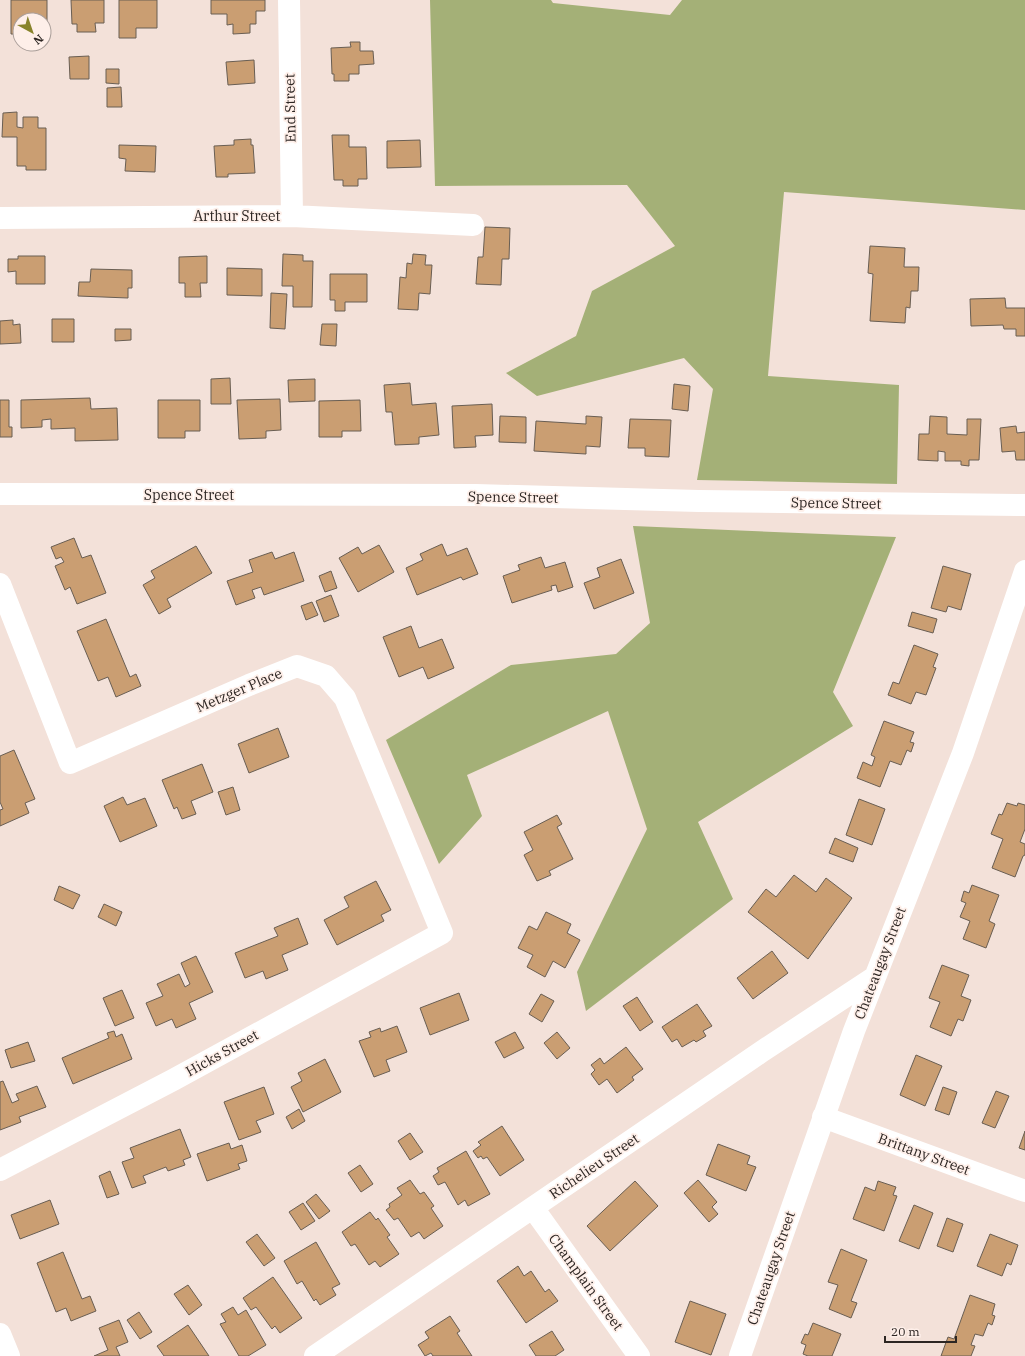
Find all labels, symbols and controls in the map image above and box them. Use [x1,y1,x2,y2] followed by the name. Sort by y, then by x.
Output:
[12,12,52,52] north arrow
[30,32,46,48] text: N
[280,73,300,143] street label: End Street
[193,207,281,225] street label: Arthur Street
[144,486,234,504] street label: Spence Street
[468,487,558,507] street label: Spence Street
[791,493,881,513] street label: Spence Street
[193,664,285,716] street label: Metzger Place
[850,904,910,1022] street label: Chateaugay Street
[183,1026,262,1080] street label: Hicks Street
[546,1129,642,1203] street label: Richelieu Street
[876,1129,972,1179] street label: Brittany Street
[743,1209,799,1327] street label: Chateaugay Street
[545,1230,627,1334] street label: Champlain Street
[885,1318,956,1344] scale bar
[891,1324,920,1339] text: 20 m

